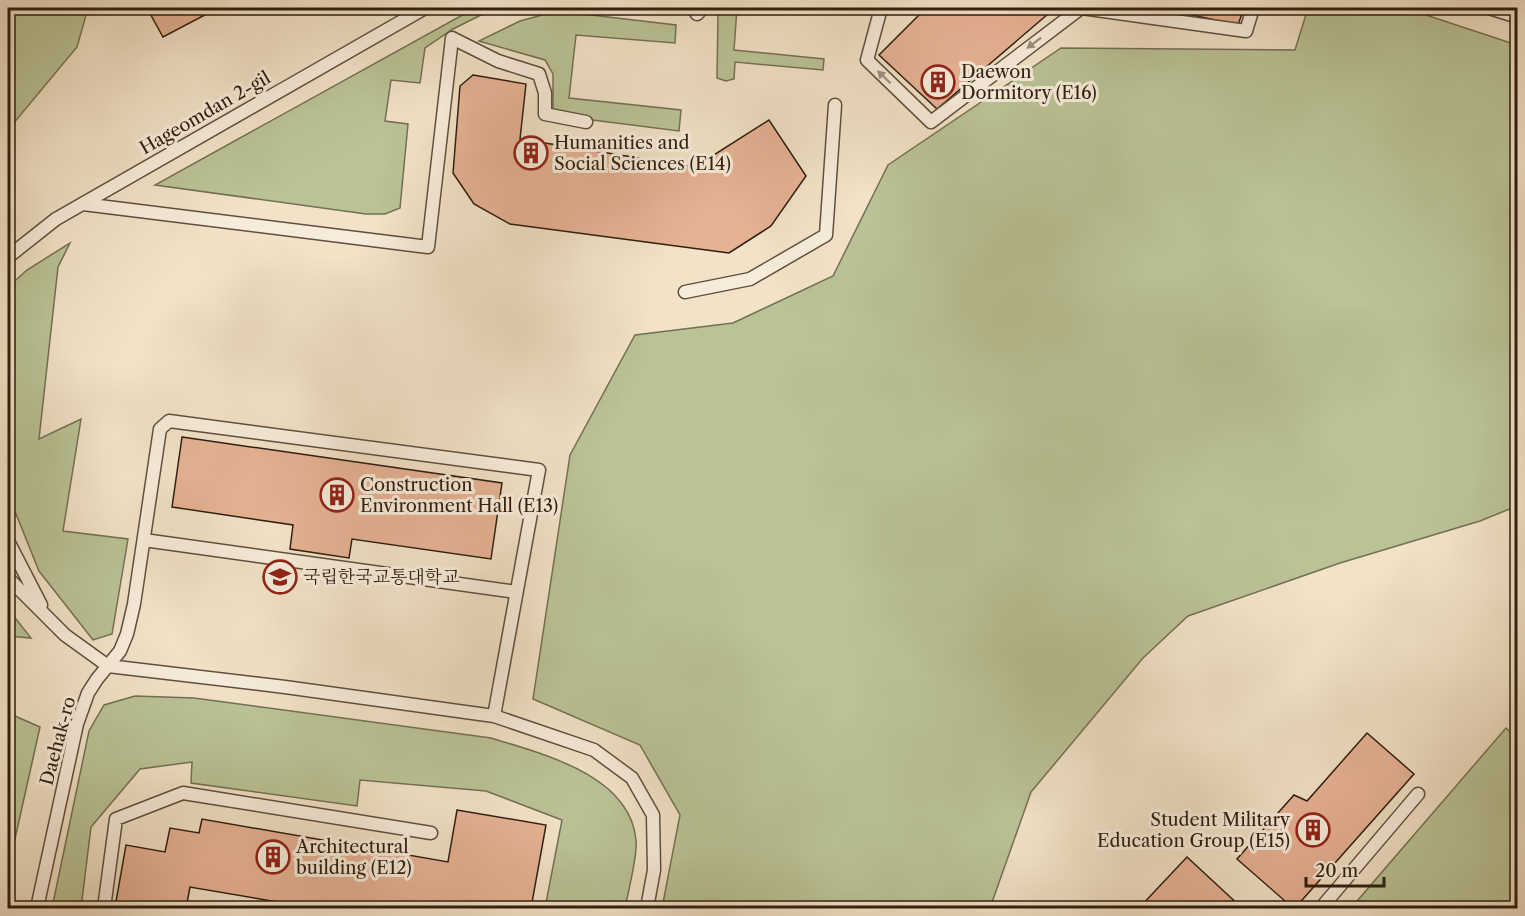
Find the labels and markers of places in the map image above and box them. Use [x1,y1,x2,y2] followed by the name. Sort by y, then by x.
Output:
[961,61,1097,104] place label: Daewon Dormitory (E16)
[920,64,956,100] building icon: Daewon Dormitory (E16)
[554,132,731,175] place label: Humanities and Social Sciences (E14)
[513,135,549,171] building icon: Humanities and Social Sciences (E14)
[360,474,558,517] place label: Construction Environment Hall (E13)
[319,477,355,513] building icon: Construction Environment Hall (E13)
[262,559,298,595] school or university icon: 국립한국교통대학교
[303,566,460,588] place label: 국립한국교통대학교
[1097,809,1291,852] place label: Student Military Education Group (E15)
[1295,812,1331,848] building icon: Student Military Education Group (E15)
[295,836,412,879] place label: Architectural building (E12)
[255,839,291,875] building icon: Architectural building (E12)

